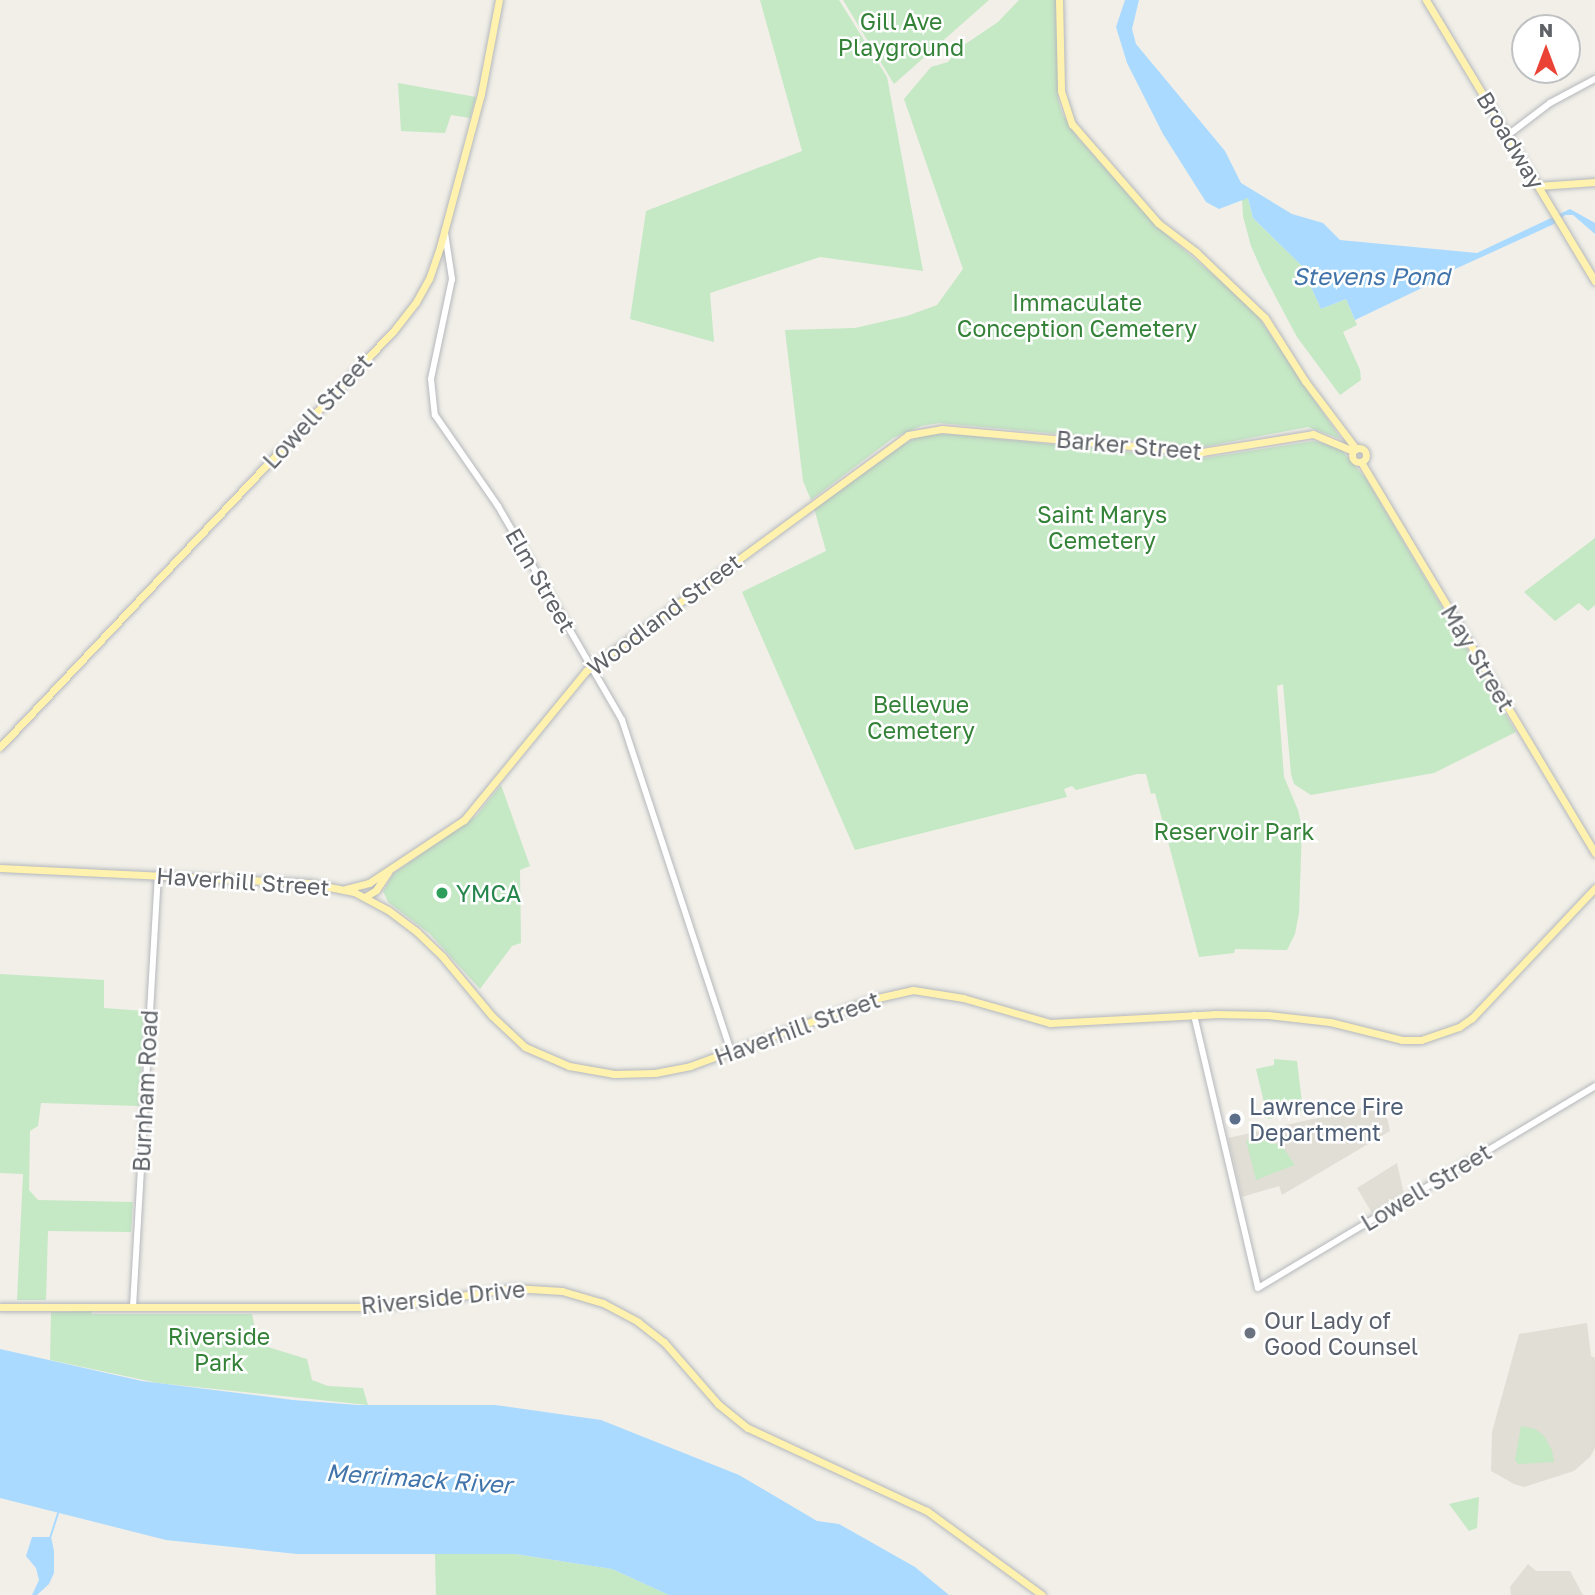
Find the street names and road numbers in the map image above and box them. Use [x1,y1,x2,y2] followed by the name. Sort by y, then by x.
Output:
[1471,86,1551,194] street label: Broadway
[257,348,377,474] street label: Lowell Street
[1055,425,1203,465] street label: Barker Street
[500,523,582,637] street label: Elm Street
[582,547,746,681] street label: Woodland Street
[1436,600,1520,716] street label: May Street
[155,861,331,901] street label: Haverhill Street
[711,985,883,1071] street label: Haverhill Street
[127,1009,163,1173] street label: Burnham Road
[1356,1137,1496,1237] street label: Lowell Street
[359,1275,527,1319] street label: Riverside Drive

